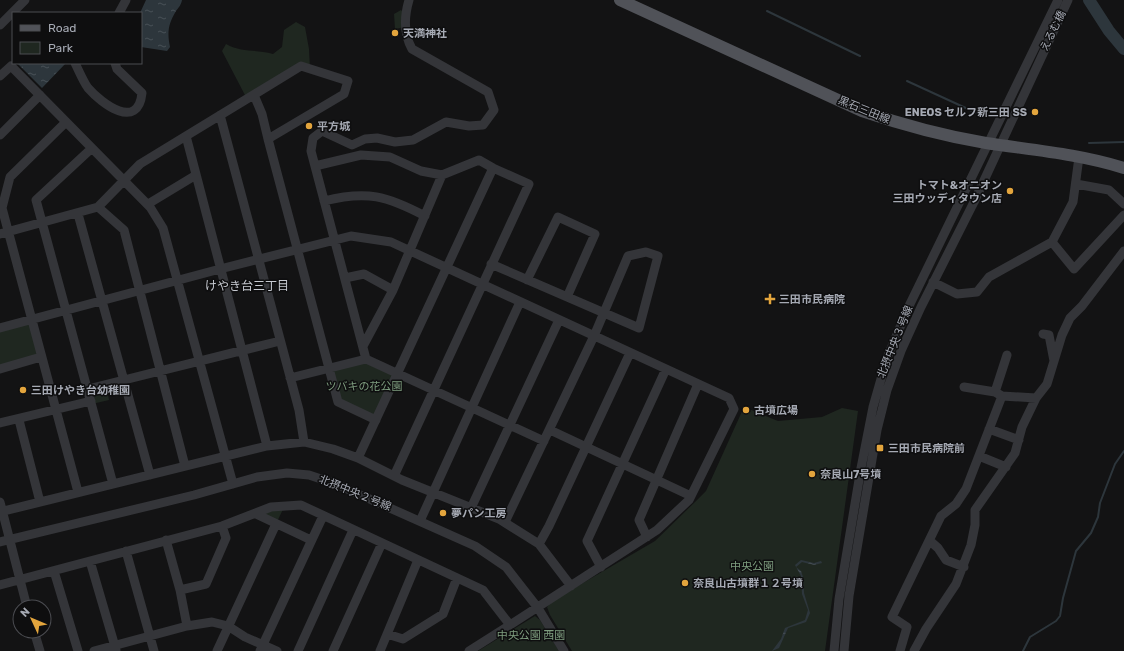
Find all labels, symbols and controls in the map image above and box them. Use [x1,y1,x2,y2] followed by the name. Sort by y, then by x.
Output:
[1038,9,1068,53] street label: えるむ橋
[12,12,142,64] legend
[48,21,76,35] text: Road
[403,27,447,40] place label: 天満神社
[390,28,400,38] marker: 天満神社
[48,41,74,55] text: Park
[836,94,892,126] street label: 黒石三田線
[905,106,1027,119] place label: ENEOS セルフ新三田 SS
[1030,107,1040,117] marker: ENEOS セルフ新三田 SS
[317,120,351,133] place label: 平方城
[304,121,314,131] marker: 平方城
[893,179,1002,205] place label: トマト&オニオン 三田ウッディタウン店
[1005,186,1015,196] marker: トマト&オニオン 三田ウッディタウン店
[205,279,289,293] district label: けやき台三丁目
[764,293,776,305] marker: 三田市民病院
[779,293,845,306] place label: 三田市民病院
[875,304,915,380] street label: 北摂中央３号線
[326,380,403,393] park label: ツバキの花公園
[31,384,130,397] place label: 三田けやき台幼稚園
[18,385,28,395] marker: 三田けやき台幼稚園
[754,404,798,417] place label: 古墳広場
[741,405,751,415] marker: 古墳広場
[888,442,965,455] place label: 三田市民病院前
[875,443,885,453] marker: 三田市民病院前
[820,468,881,481] place label: 奈良山7号墳
[807,469,817,479] marker: 奈良山7号墳
[317,473,393,513] street label: 北摂中央２号線
[451,507,507,520] place label: 夢パン工房
[438,508,448,518] marker: 夢パン工房
[730,560,774,573] park label: 中央公園
[693,577,803,590] place label: 奈良山古墳群１２号墳
[680,578,690,588] marker: 奈良山古墳群１２号墳
[12,599,52,639] north arrow
[18,605,33,620] text: N
[497,629,565,642] park label: 中央公園 西園

